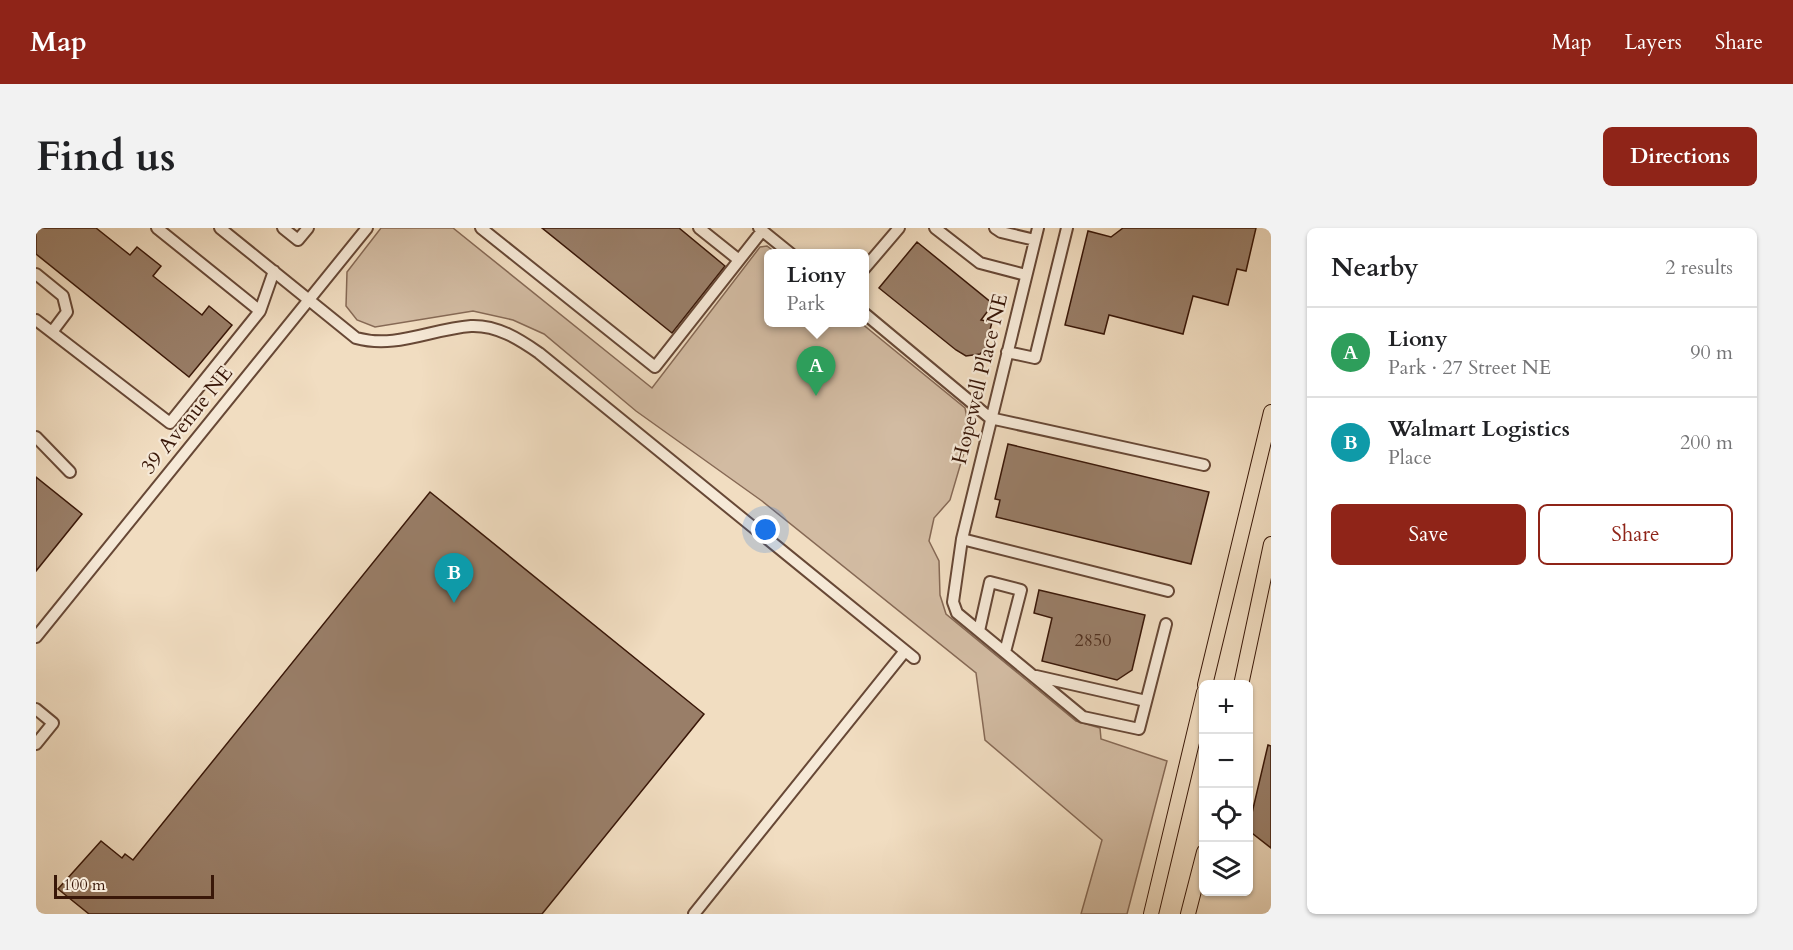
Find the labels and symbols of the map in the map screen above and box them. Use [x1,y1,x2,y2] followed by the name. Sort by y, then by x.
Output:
[945,291,1015,467] street label: Hopewell Place NE
[796,346,836,396] pin: A
[134,360,240,480] street label: 39 Avenue NE
[751,515,780,544] your location
[434,554,474,603] pin: B
[1075,628,1111,653] house number: 2850
[54,872,214,900] scale bar

